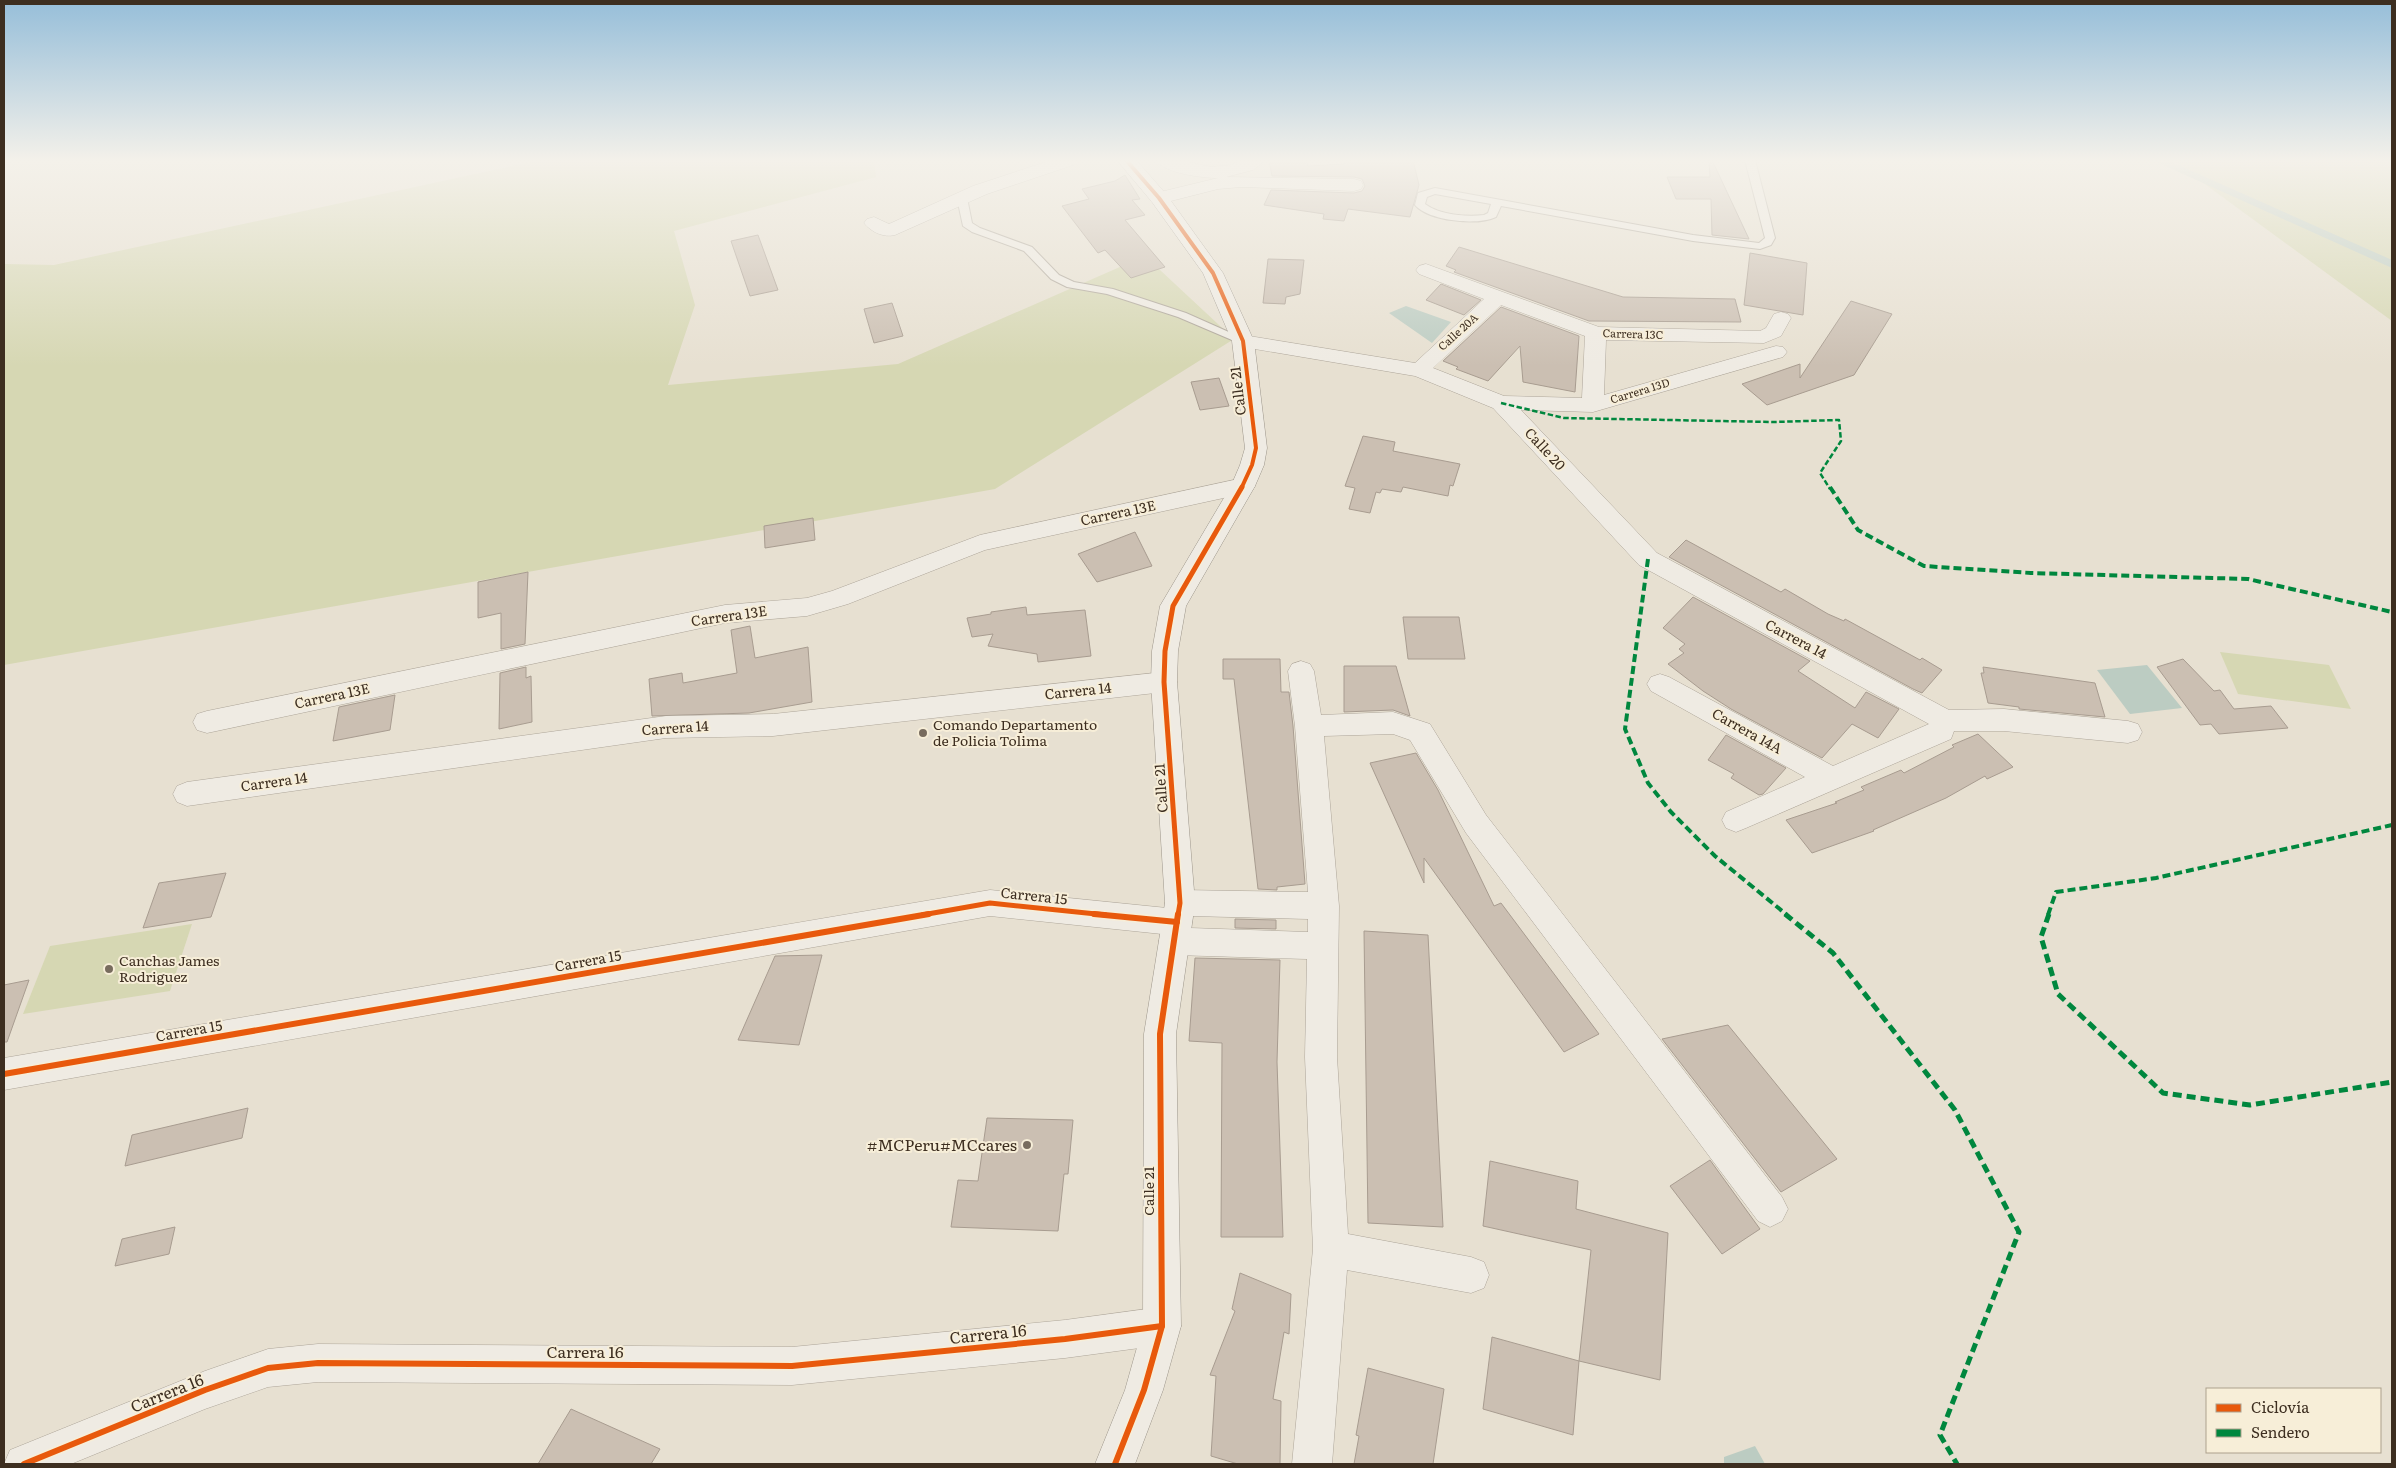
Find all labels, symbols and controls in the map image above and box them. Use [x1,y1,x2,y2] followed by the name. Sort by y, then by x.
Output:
[1434,309,1481,353] street label: Calle 20A
[1602,324,1664,342] street label: Carrera 13C
[1224,365,1250,417] street label: Calle 21
[1608,373,1671,407] street label: Carrera 13D
[1521,423,1571,474] street label: Calle 20
[1078,494,1157,530] street label: Carrera 13E
[690,600,768,630] street label: Carrera 13E
[1762,614,1831,663] street label: Carrera 14
[292,677,371,713] street label: Carrera 13E
[1043,677,1113,703] street label: Carrera 14
[1709,703,1787,758] street label: Carrera 14A
[933,714,1097,750] place label: Comando Departamento de Policia Tolima
[641,715,709,739] street label: Carrera 14
[917,727,929,739] marker: Comando Departamento de Policia Tolima
[1148,762,1172,813] street label: Calle 21
[239,766,309,796] street label: Carrera 14
[1000,882,1068,908] street label: Carrera 15
[553,944,623,976] street label: Carrera 15
[119,950,219,986] place label: Canchas James Rodriguez
[103,963,115,975] marker: Canchas James Rodriguez
[154,1014,224,1046] street label: Carrera 15
[867,1132,1017,1156] place label: #MCPeru#MCcares
[1021,1139,1033,1151] marker: #MCPeru#MCcares
[1138,1166,1158,1216] street label: Calle 21
[948,1317,1028,1349] street label: Carrera 16
[546,1339,624,1363] street label: Carrera 16
[126,1366,207,1418] street label: Carrera 16
[2206,1388,2381,1453] legend
[2251,1395,2310,1418] text: Ciclovía
[2251,1420,2310,1443] text: Sendero

